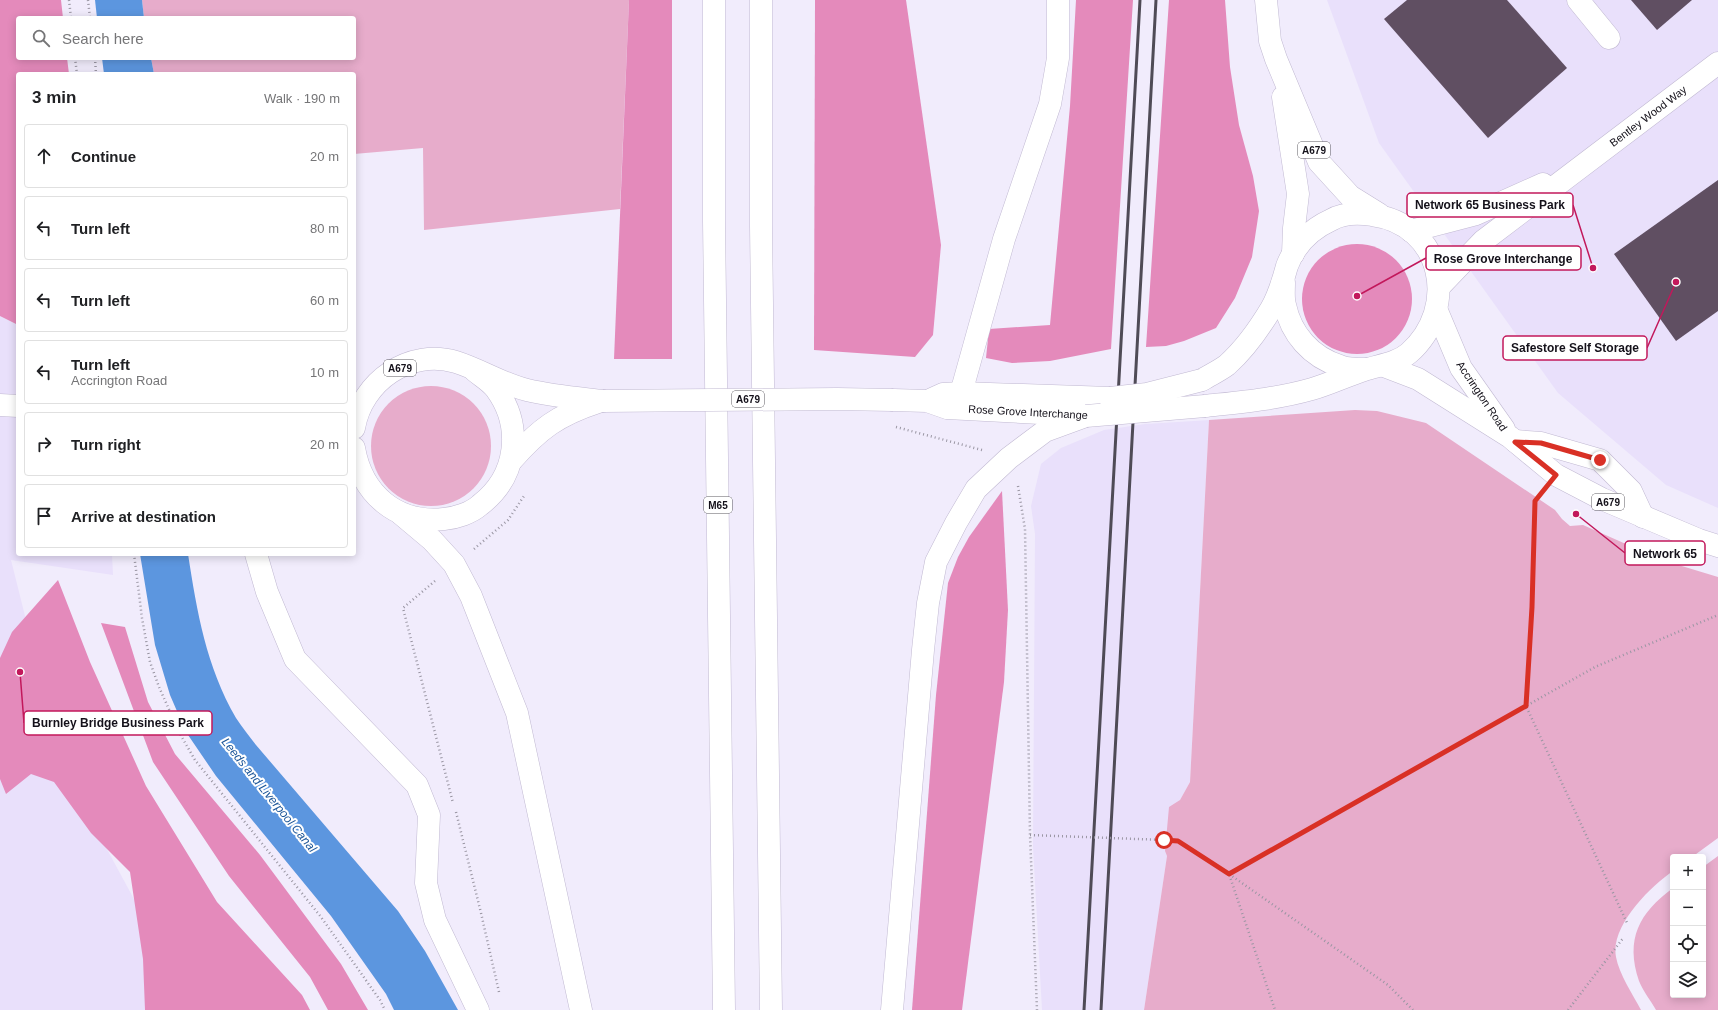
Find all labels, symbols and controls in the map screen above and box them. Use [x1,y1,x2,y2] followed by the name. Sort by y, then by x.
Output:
[16,16,356,60] search box
[30,27,52,49] icon: search
[62,30,144,47] text: Search here
[1607,83,1689,149] street label: Bentley Wood Way
[32,88,76,107] text: 3 min
[264,91,340,106] text: Walk · 190 m
[1298,142,1330,158] road number: A679
[33,145,55,167] icon: ahead
[71,148,136,165] text: Continue
[310,149,339,164] text: 20 m
[1407,193,1573,217] callout: Network 65 Business Park
[1415,198,1565,212] text: Network 65 Business Park
[33,217,55,239] icon: left
[71,220,130,237] text: Turn left
[310,221,339,236] text: 80 m
[1426,246,1581,270] callout: Rose Grove Interchange
[1434,252,1573,266] text: Rose Grove Interchange
[33,289,55,311] icon: left
[71,292,130,309] text: Turn left
[310,293,339,308] text: 60 m
[1503,336,1647,360] callout: Safestore Self Storage
[1511,341,1639,355] text: Safestore Self Storage
[71,356,130,373] text: Turn left
[1454,359,1510,433] street label: Accrington Road
[384,360,416,376] road number: A679
[33,361,55,383] icon: left
[310,365,339,380] text: 10 m
[71,373,167,388] text: Accrington Road
[732,391,764,407] road number: A679
[968,403,1088,421] street label: Rose Grove Interchange
[33,433,55,455] icon: right
[71,436,141,453] text: Turn right
[310,437,339,452] text: 20 m
[1591,451,1609,469] route end
[1592,494,1624,510] road number: A679
[704,497,732,513] road number: M65
[33,505,55,527] icon: arrive
[71,508,216,525] text: Arrive at destination
[1625,541,1705,565] callout: Network 65
[1633,547,1697,561] text: Network 65
[24,711,212,735] callout: Burnley Bridge Business Park
[32,716,204,730] text: Burnley Bridge Business Park
[219,735,320,855] water label: Leeds and Liverpool Canal
[1155,831,1173,849] route start
[1670,854,1706,998] map controls
[1670,854,1706,890] button: +
[1670,890,1706,926] button: −
[1670,926,1706,962] button: locate
[1670,962,1706,998] button: layers

